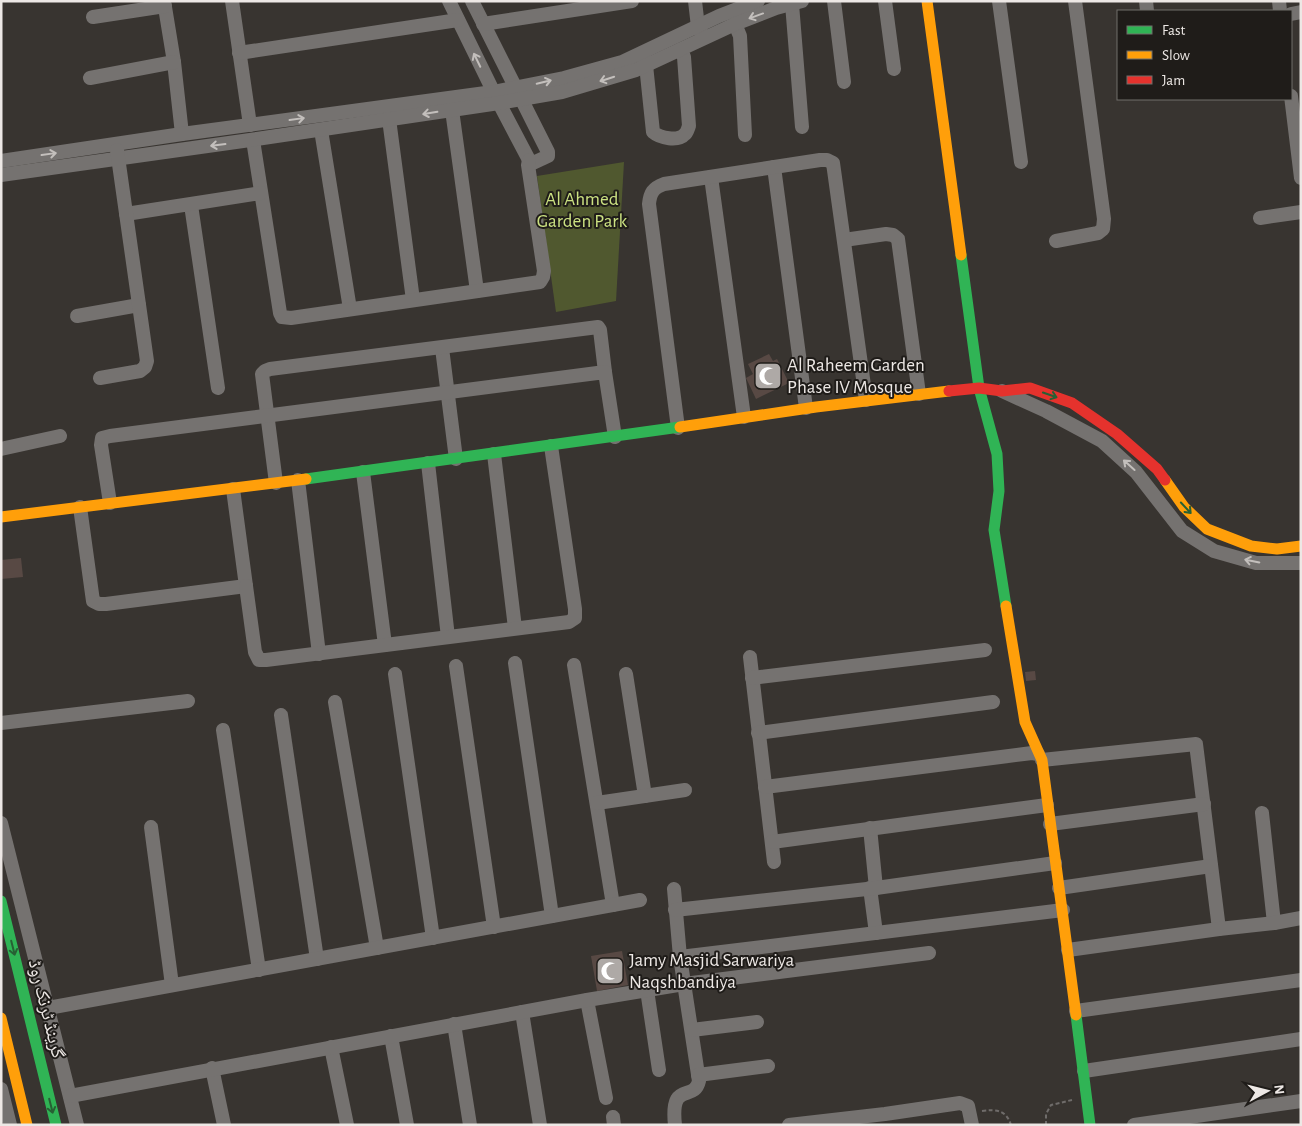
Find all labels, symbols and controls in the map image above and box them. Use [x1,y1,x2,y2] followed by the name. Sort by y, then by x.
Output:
[1117,10,1292,100] legend
[749,12,764,21] one-way arrow
[1162,23,1186,38] text: Fast
[1162,48,1190,63] text: Slow
[472,52,482,67] one-way arrow
[1162,73,1185,88] text: Jam
[599,75,615,85] one-way arrow
[536,77,552,86] one-way arrow
[423,108,439,118] one-way arrow
[289,114,305,124] one-way arrow
[210,140,226,150] one-way arrow
[41,149,57,159] one-way arrow
[537,190,627,231] park label: Al Ahmed Garden Park
[787,356,925,397] place label: Al Raheem Garden Phase IV Mosque
[753,361,783,391] mosque icon: Al Raheem Garden Phase IV Mosque
[1042,391,1058,401] one-way arrow
[1122,459,1135,471] one-way arrow
[1180,502,1192,515] one-way arrow
[1245,556,1261,566] one-way arrow
[9,940,18,956] one-way arrow
[629,951,795,992] place label: Jamy Masjid Sarwariya Naqshbandiya
[595,956,625,986] mosque icon: Jamy Masjid Sarwariya Naqshbandiya
[24,958,67,1061] street label: گرینڈ ٹرنک روڈ
[1242,1066,1292,1116] north arrow
[1271,1084,1286,1095] text: N
[47,1098,56,1114] one-way arrow

